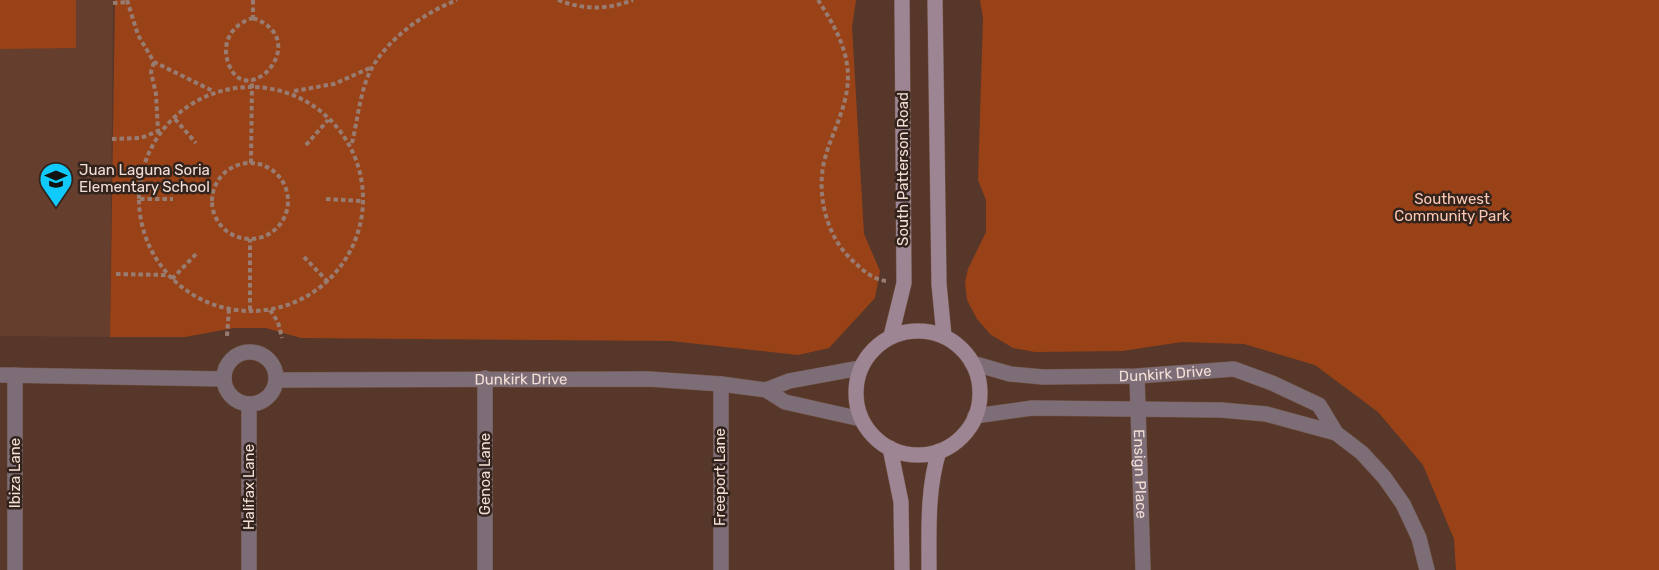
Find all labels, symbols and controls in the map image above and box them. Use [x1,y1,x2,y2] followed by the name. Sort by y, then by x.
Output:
[894,92,912,246] street label: South Patterson Road
[38,161,74,208] school or university icon: Juan Laguna Soria Elementary School
[79,161,210,196] place label: Juan Laguna Soria Elementary School
[1394,190,1510,225] park label: Southwest Community Park
[1119,362,1212,385] street label: Dunkirk Drive
[474,370,568,388] street label: Dunkirk Drive
[711,428,729,526] street label: Freeport Lane
[1130,429,1150,519] street label: Ensign Place
[476,433,494,515] street label: Genoa Lane
[6,438,24,508] street label: Ibiza Lane
[240,444,258,530] street label: Halifax Lane

